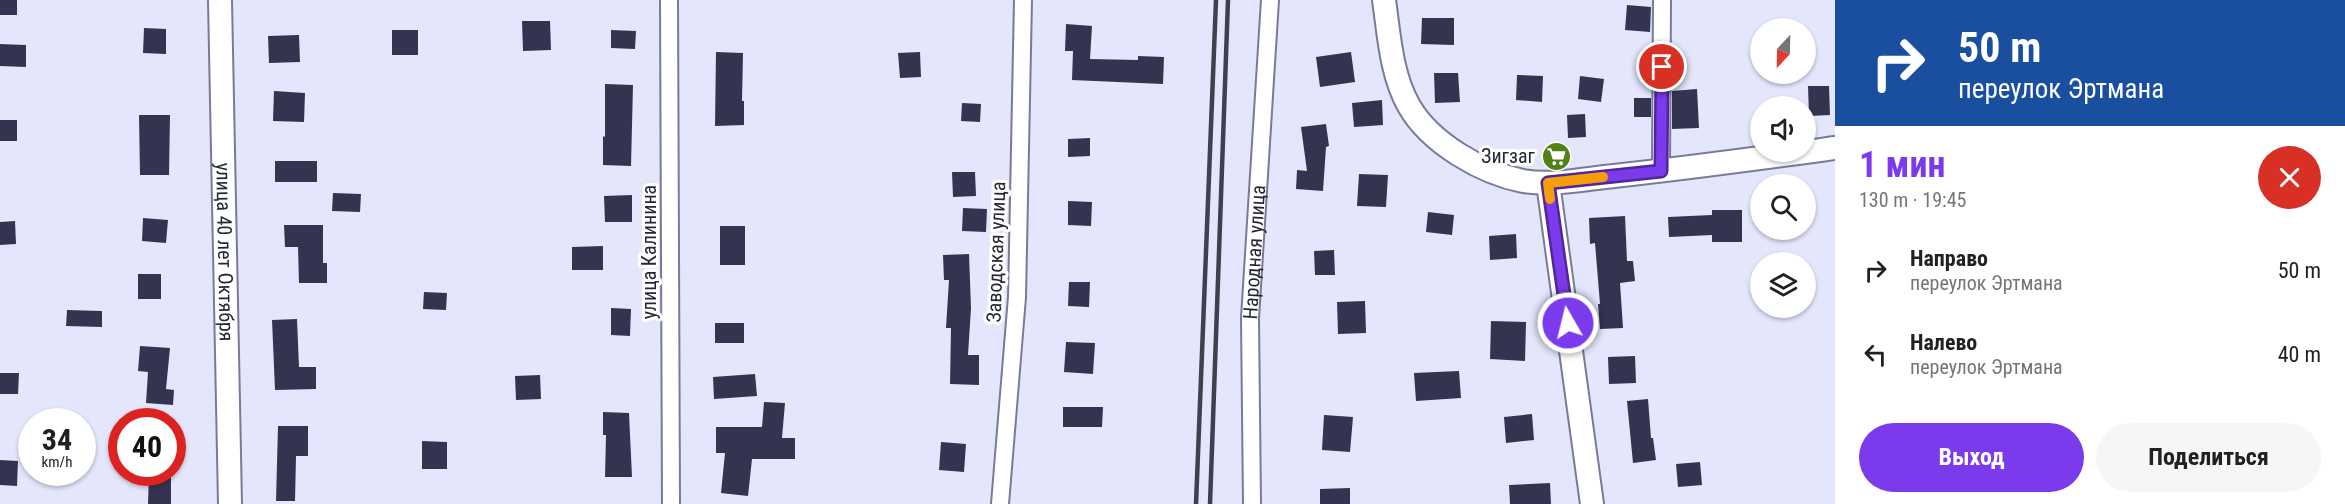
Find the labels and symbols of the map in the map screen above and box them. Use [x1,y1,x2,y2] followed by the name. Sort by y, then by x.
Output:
[1750,18,1816,84] north arrow
[1636,41,1687,92] pin
[1540,140,1572,172] supermarket icon: Зигзаг
[1481,144,1536,168] place label: Зигзаг
[211,162,239,342] street label: улица 40 лет Октября
[982,181,1010,323] street label: Заводская улица
[1238,184,1270,320] street label: Народная улица
[637,185,661,319] street label: улица Калинина
[1536,291,1600,355] position arrow
[108,408,186,486] speed limit sign: 40

